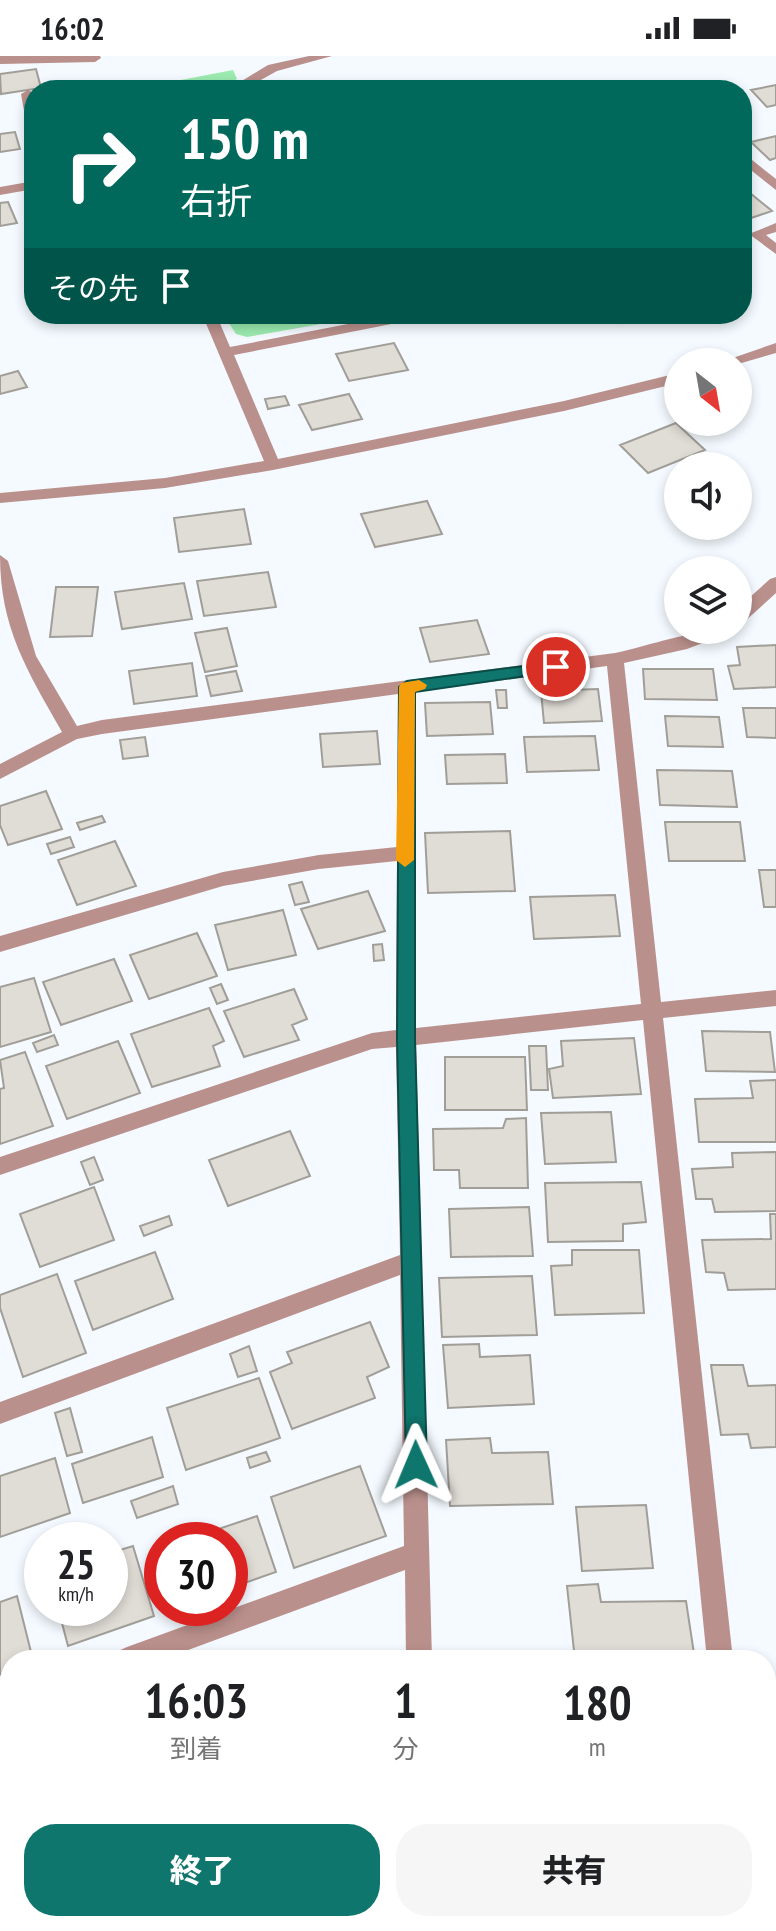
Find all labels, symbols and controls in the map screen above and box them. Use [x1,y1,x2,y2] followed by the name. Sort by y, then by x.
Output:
[40,9,105,48] text: 16:02
[180,102,309,174] text: 150 m
[48,112,152,216] icon: right
[180,177,252,224] text: 右折
[154,264,198,308] icon: arrive
[48,268,138,307] text: その先
[664,348,752,436] north arrow
[664,348,752,644] map controls
[664,452,752,540] button: sound
[664,556,752,644] button: layers
[522,633,590,701] pin
[534,645,578,689] icon: arrive
[374,1423,458,1507] position arrow
[144,1522,248,1626] speed limit sign: 30
[57,1538,95,1590] text: 25
[58,1581,94,1607] text: km/h
[144,1669,248,1731] text: 16:03
[394,1669,417,1731] text: 1
[563,1671,632,1733] text: 180
[589,1730,606,1763] text: m
[170,1732,222,1765] text: 到着
[392,1732,419,1765] text: 分
[24,1824,380,1916] button: 終了
[396,1824,752,1916] button: 共有

